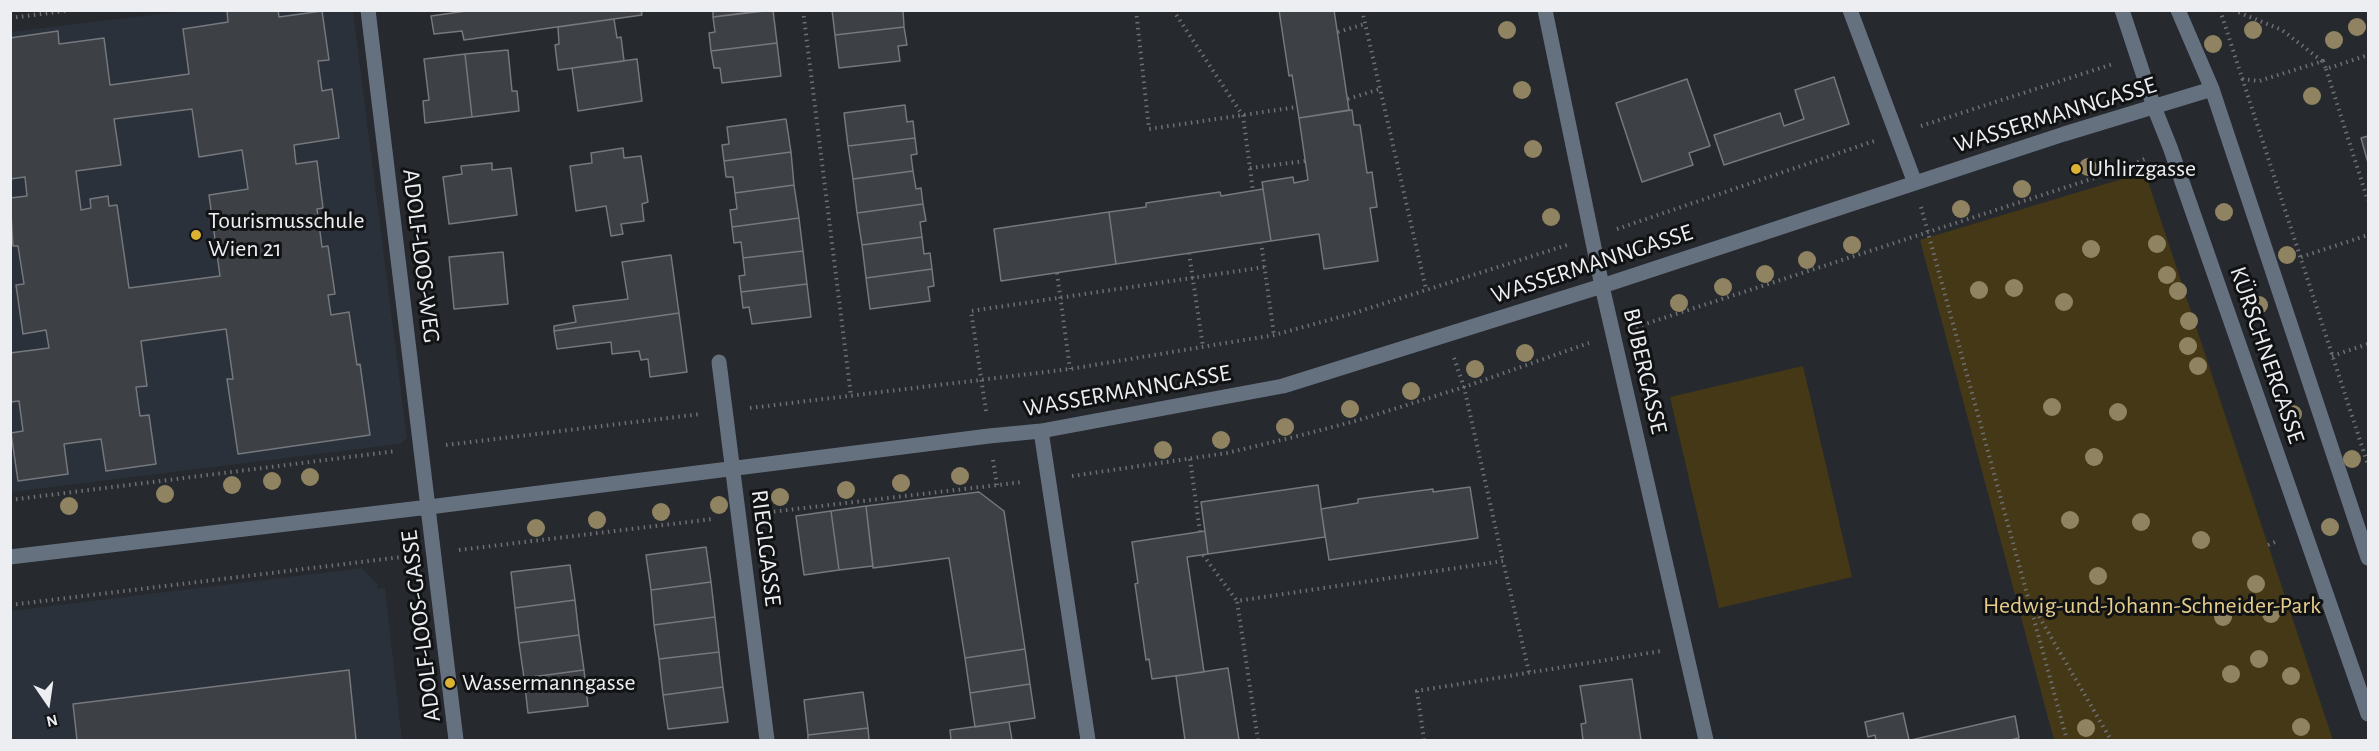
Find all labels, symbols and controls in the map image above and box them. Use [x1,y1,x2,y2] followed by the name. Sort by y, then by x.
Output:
[1950,71,2160,159] street label: WASSERMANNGASSE
[2088,155,2196,183] place label: Uhlirzgasse
[2069,162,2083,176] marker: Uhlirzgasse
[396,167,446,345] street label: ADOLF-LOOS-WEG
[208,207,365,263] place label: Tourismusschule Wien 21
[1488,218,1696,310] street label: WASSERMANNGASSE
[189,228,203,242] marker: Tourismusschule Wien 21
[2223,263,2311,447] street label: KÜRSCHNERGASSE
[1617,305,1673,437] street label: BUBERGASSE
[1021,359,1233,423] street label: WASSERMANNGASSE
[745,488,787,608] street label: RIEGLGASSE
[395,529,447,723] street label: ADOLF-LOOS-GASSE
[1983,592,2321,620] park label: Hedwig-und-Johann-Schneider-Park
[462,669,636,697] place label: Wassermanngasse
[18,673,78,733] north arrow
[443,676,457,690] marker: Wassermanngasse
[45,711,59,730] text: N

